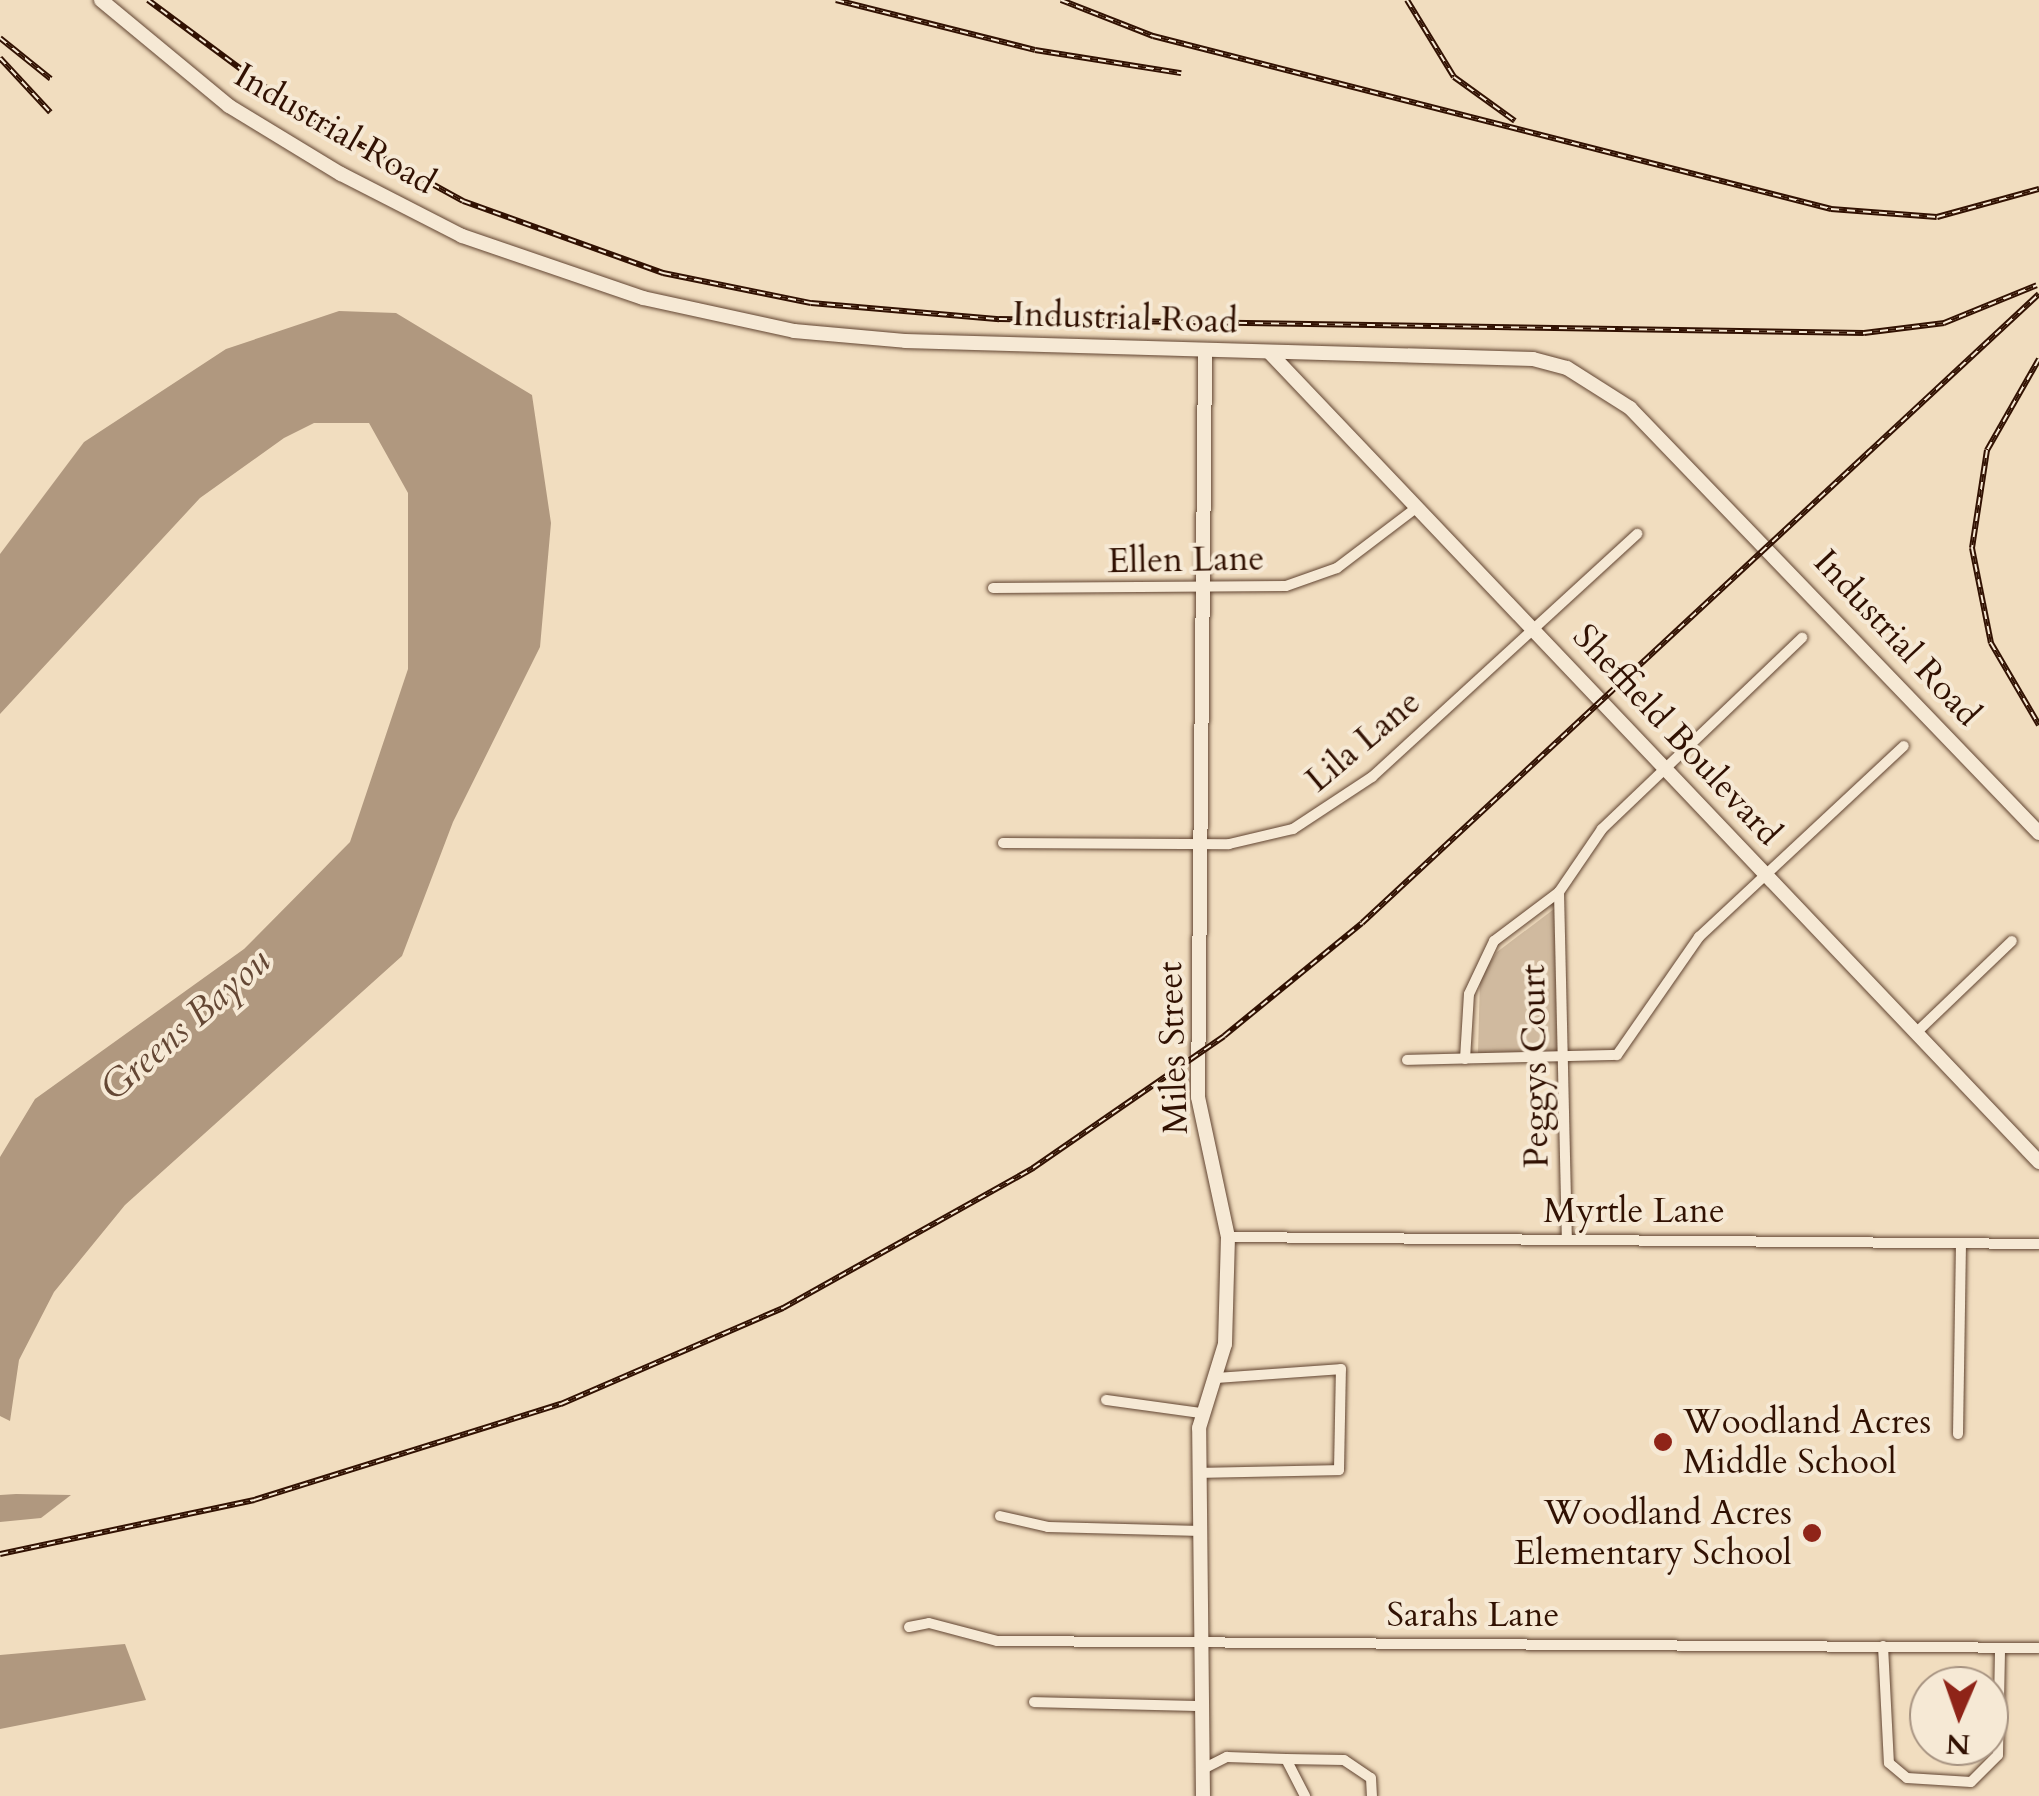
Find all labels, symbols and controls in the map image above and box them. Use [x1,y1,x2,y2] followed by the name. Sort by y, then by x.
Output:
[227,54,443,204] street label: Industrial Road
[1012,293,1238,343] street label: Industrial Road
[1107,538,1265,582] street label: Ellen Lane
[1805,541,1989,735] street label: Industrial Road
[1564,616,1790,854] street label: Sheffield Boulevard
[1297,681,1429,801] street label: Lila Lane
[92,939,280,1111] water label: Greens Bayou
[1149,961,1197,1135] street label: Miles Street
[1512,964,1558,1168] street label: Peggys Court
[1543,1190,1725,1232] street label: Myrtle Lane
[1683,1401,1931,1483] place label: Woodland Acres Middle School
[1652,1431,1674,1453] marker: Woodland Acres Middle School
[1514,1492,1792,1574] place label: Woodland Acres Elementary School
[1801,1522,1823,1544] marker: Woodland Acres Elementary School
[1387,1594,1559,1636] street label: Sarahs Lane
[1909,1666,2009,1766] north arrow
[1945,1725,1971,1763] text: N

